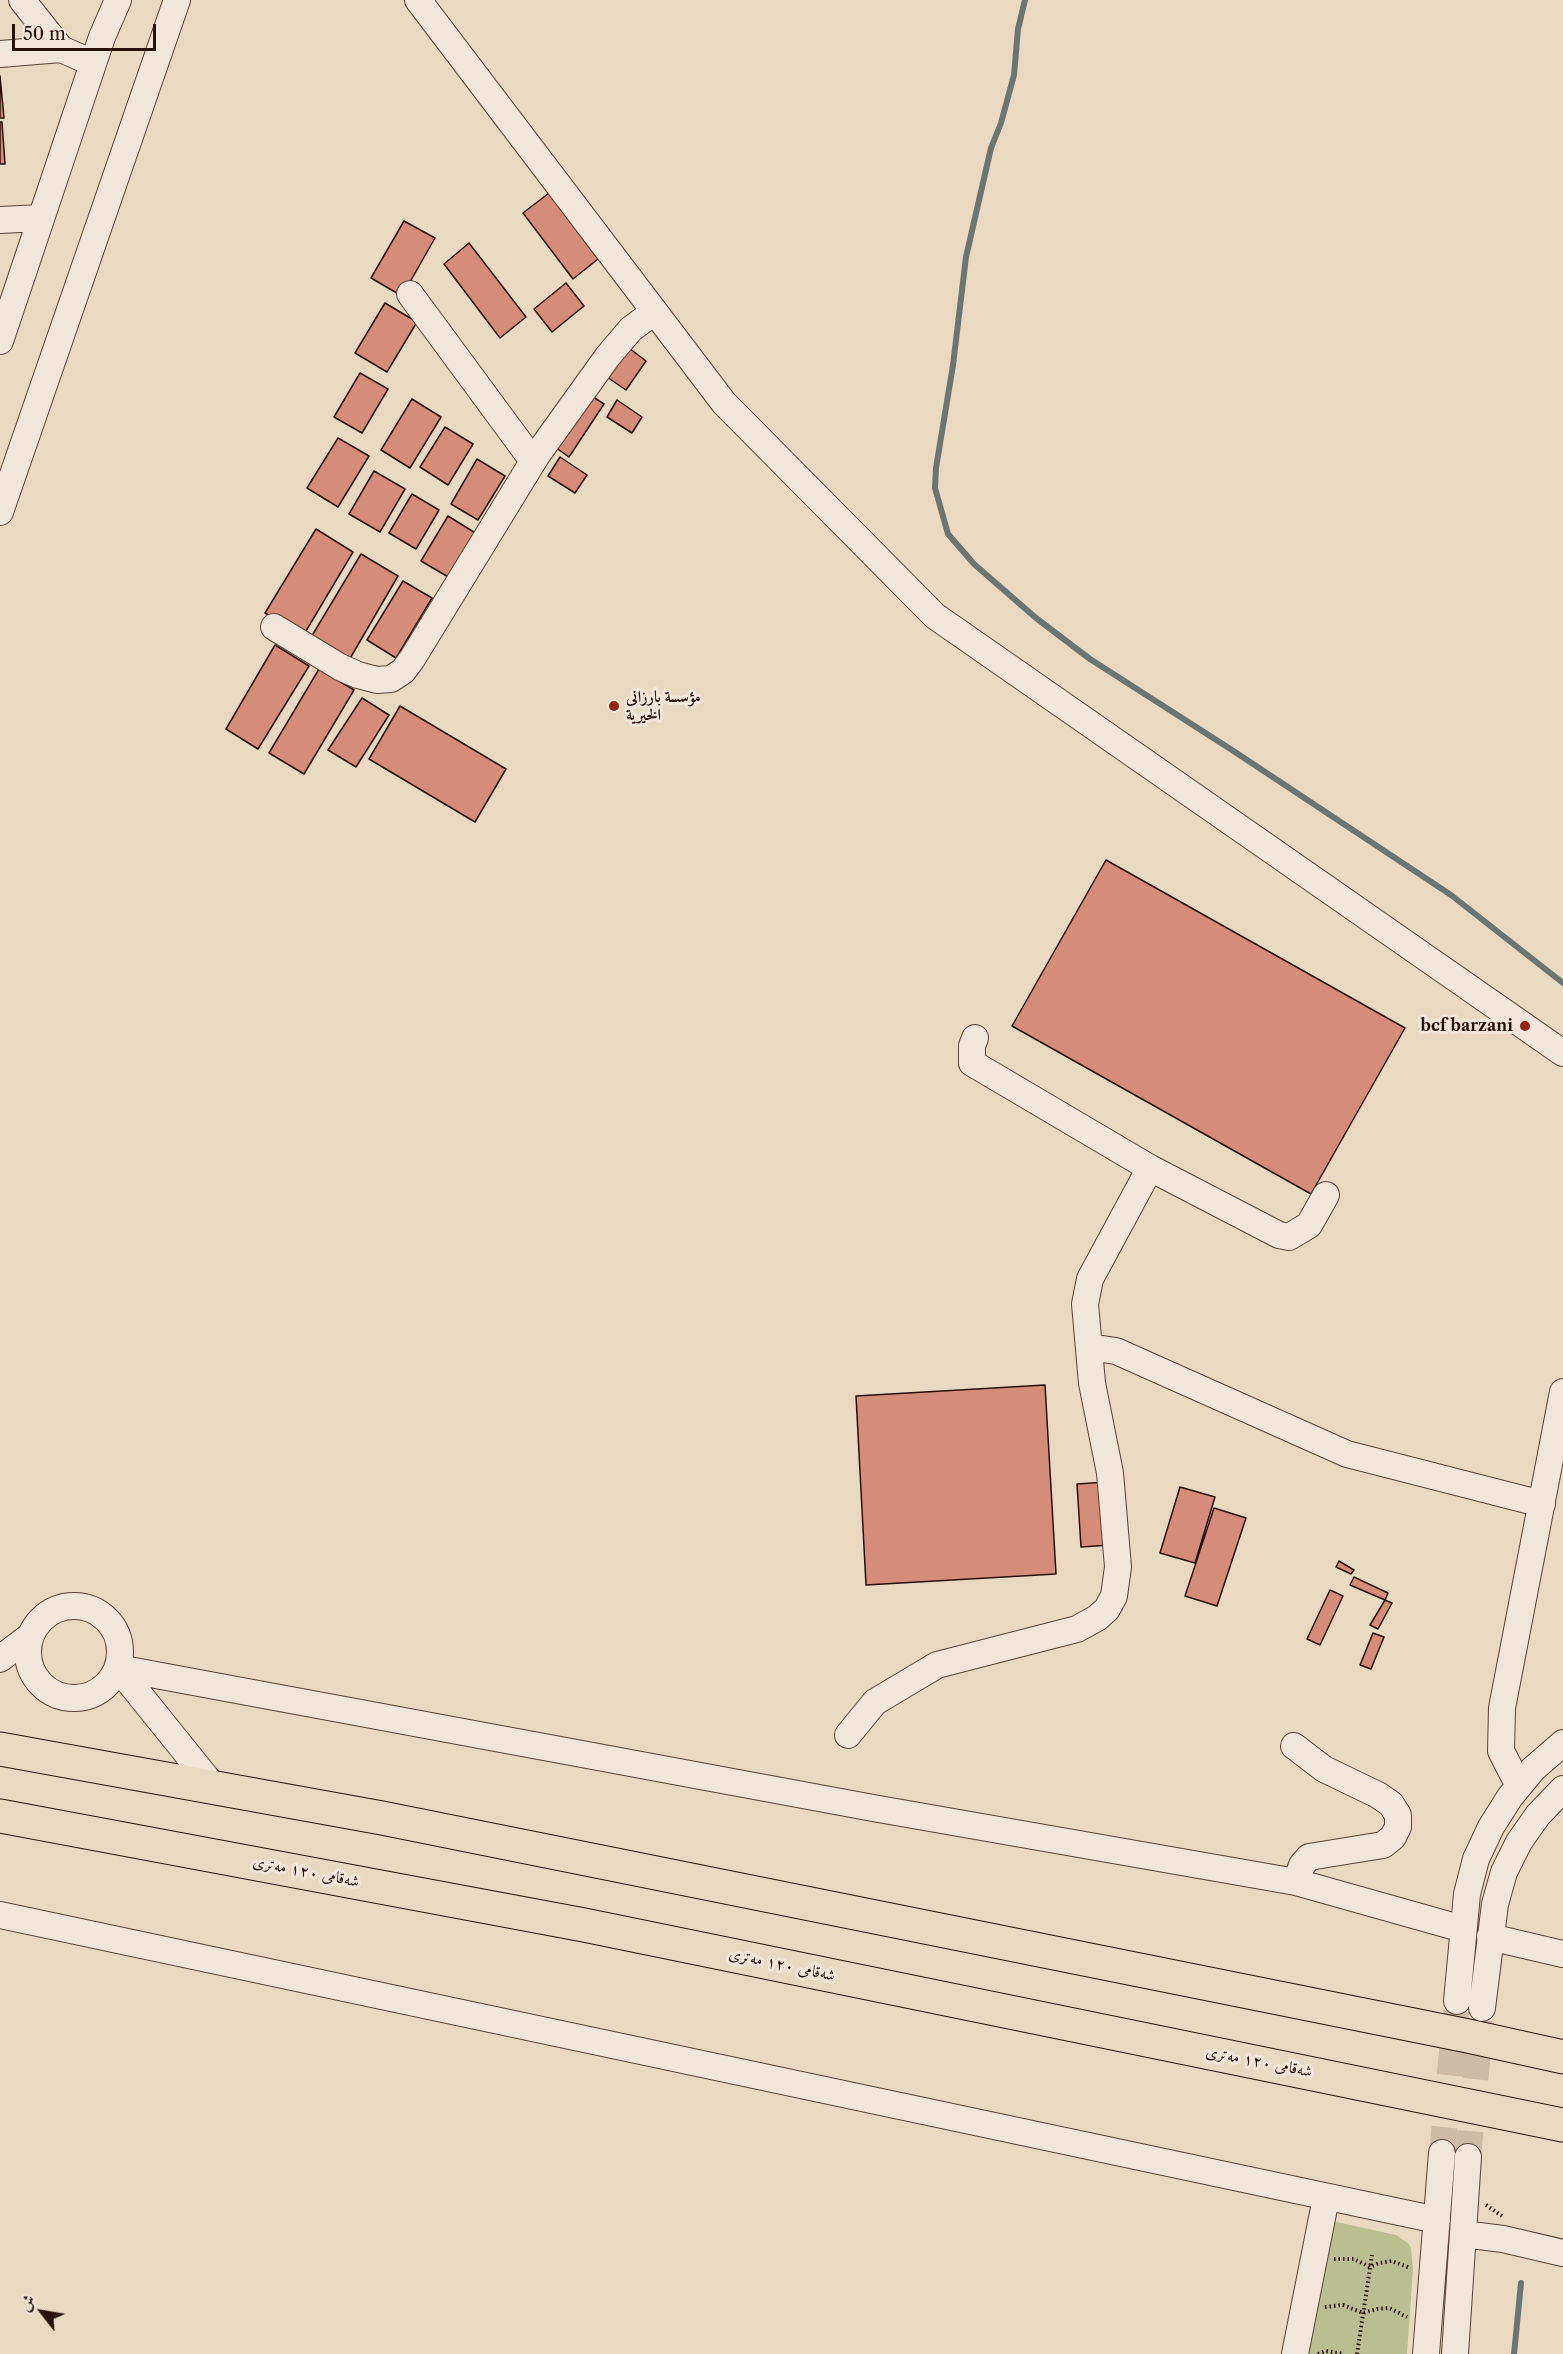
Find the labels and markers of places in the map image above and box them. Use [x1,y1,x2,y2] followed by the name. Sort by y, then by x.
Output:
[626,687,701,725] place label: مؤسسة بارزانی الخیریة
[607,699,621,713] marker: مؤسسة بارزانی الخیریة
[1421,1016,1513,1036] place label: bcf barzani
[1518,1019,1532,1033] marker: bcf barzani

